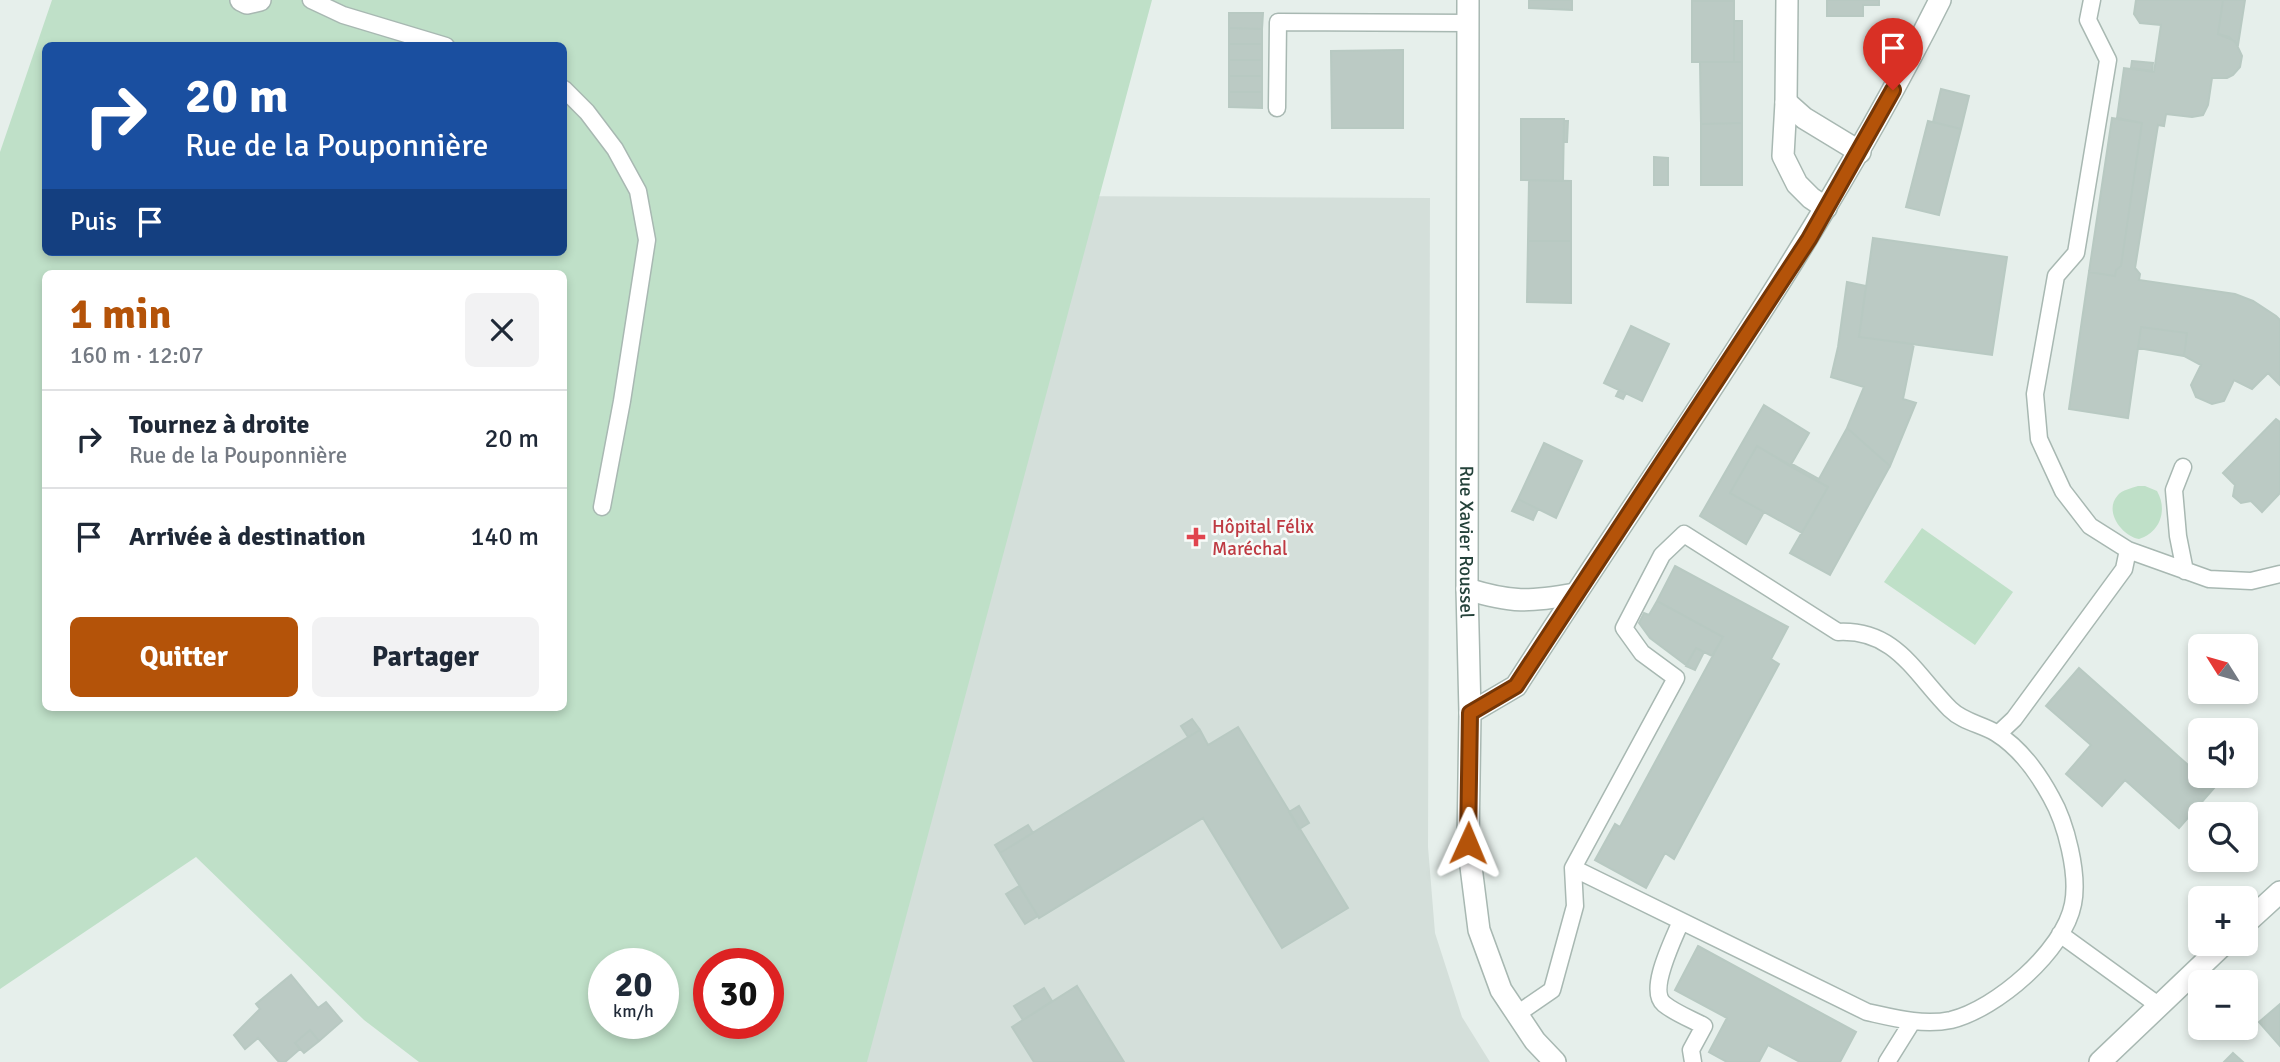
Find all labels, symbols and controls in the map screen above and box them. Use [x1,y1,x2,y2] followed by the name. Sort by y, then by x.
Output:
[1863,18,1923,90] pin
[1874,29,1912,67] icon: arrive
[185,66,288,126] text: 20 m
[70,70,161,161] icon: right
[185,126,489,165] text: Rue de la Pouponnière
[131,203,169,241] icon: arrive
[70,206,117,238] text: Puis
[70,289,171,340] text: 1 min
[465,293,539,367] button: close
[70,341,204,370] text: 160 m · 12:07
[129,409,309,441] text: Tournez à droite
[70,420,108,458] icon: right
[484,423,539,455] text: 20 m
[129,441,347,470] text: Rue de la Pouponnière
[1454,466,1479,619] street label: Rue Xavier Roussel
[1212,515,1314,561] place label: Hôpital Félix Maréchal
[70,518,108,556] icon: arrive
[129,521,366,553] text: Arrivée à destination
[470,521,539,553] text: 140 m
[1186,527,1206,547] marker: Hôpital Félix Maréchal
[70,617,298,697] button: Quitter
[312,617,539,697] button: Partager
[2188,634,2258,704] north arrow
[2188,634,2258,1040] map controls
[2188,718,2258,788] button: sound
[2188,802,2258,872] button: search
[1431,806,1505,880] position arrow
[2188,886,2258,956] button: +
[693,948,784,1039] speed limit sign: 30
[615,963,652,1006] text: 20
[2188,970,2258,1040] button: −
[613,1000,654,1022] text: km/h

